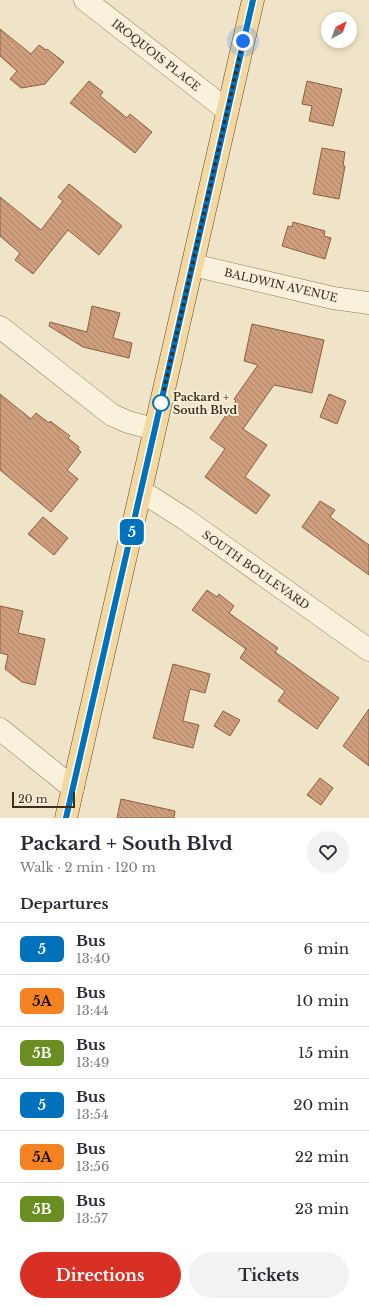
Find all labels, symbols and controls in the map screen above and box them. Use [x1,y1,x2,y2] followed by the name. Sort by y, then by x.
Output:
[321,12,357,48] north arrow
[321,12,357,48] map controls
[109,16,203,94] street label: IROQUOIS PLACE
[233,31,253,51] your location
[223,265,339,305] street label: BALDWIN AVENUE
[173,390,237,417] place label: Packard + South Blvd
[152,394,170,412] marker: Packard + South Blvd
[119,519,145,545] line badge: 5
[128,523,136,541] text: 5
[200,528,313,613] street label: SOUTH BOULEVARD
[12,790,75,809] scale bar
[18,792,48,806] text: 20 m
[307,831,349,873] button: heart
[20,832,233,855] text: Packard + South Blvd
[20,859,156,876] text: Walk · 2 min · 120 m
[20,894,109,913] text: Departures
[76,931,106,950] text: Bus
[304,939,349,958] text: 6 min
[38,940,46,958] text: 5
[76,950,110,967] text: 13:40
[76,983,106,1002] text: Bus
[296,991,349,1010] text: 10 min
[32,992,52,1010] text: 5A
[76,1002,109,1019] text: 13:44
[76,1035,106,1054] text: Bus
[298,1043,349,1062] text: 15 min
[32,1044,52,1062] text: 5B
[76,1054,109,1071] text: 13:49
[76,1087,106,1106] text: Bus
[293,1095,349,1114] text: 20 min
[38,1096,46,1114] text: 5
[76,1106,109,1123] text: 13:54
[76,1139,106,1158] text: Bus
[295,1147,349,1166] text: 22 min
[32,1148,52,1166] text: 5A
[76,1158,109,1175] text: 13:56
[76,1191,106,1210] text: Bus
[295,1199,349,1218] text: 23 min
[32,1200,52,1218] text: 5B
[76,1210,107,1227] text: 13:57
[20,1252,181,1298] button: Directions
[189,1252,349,1298] button: Tickets

